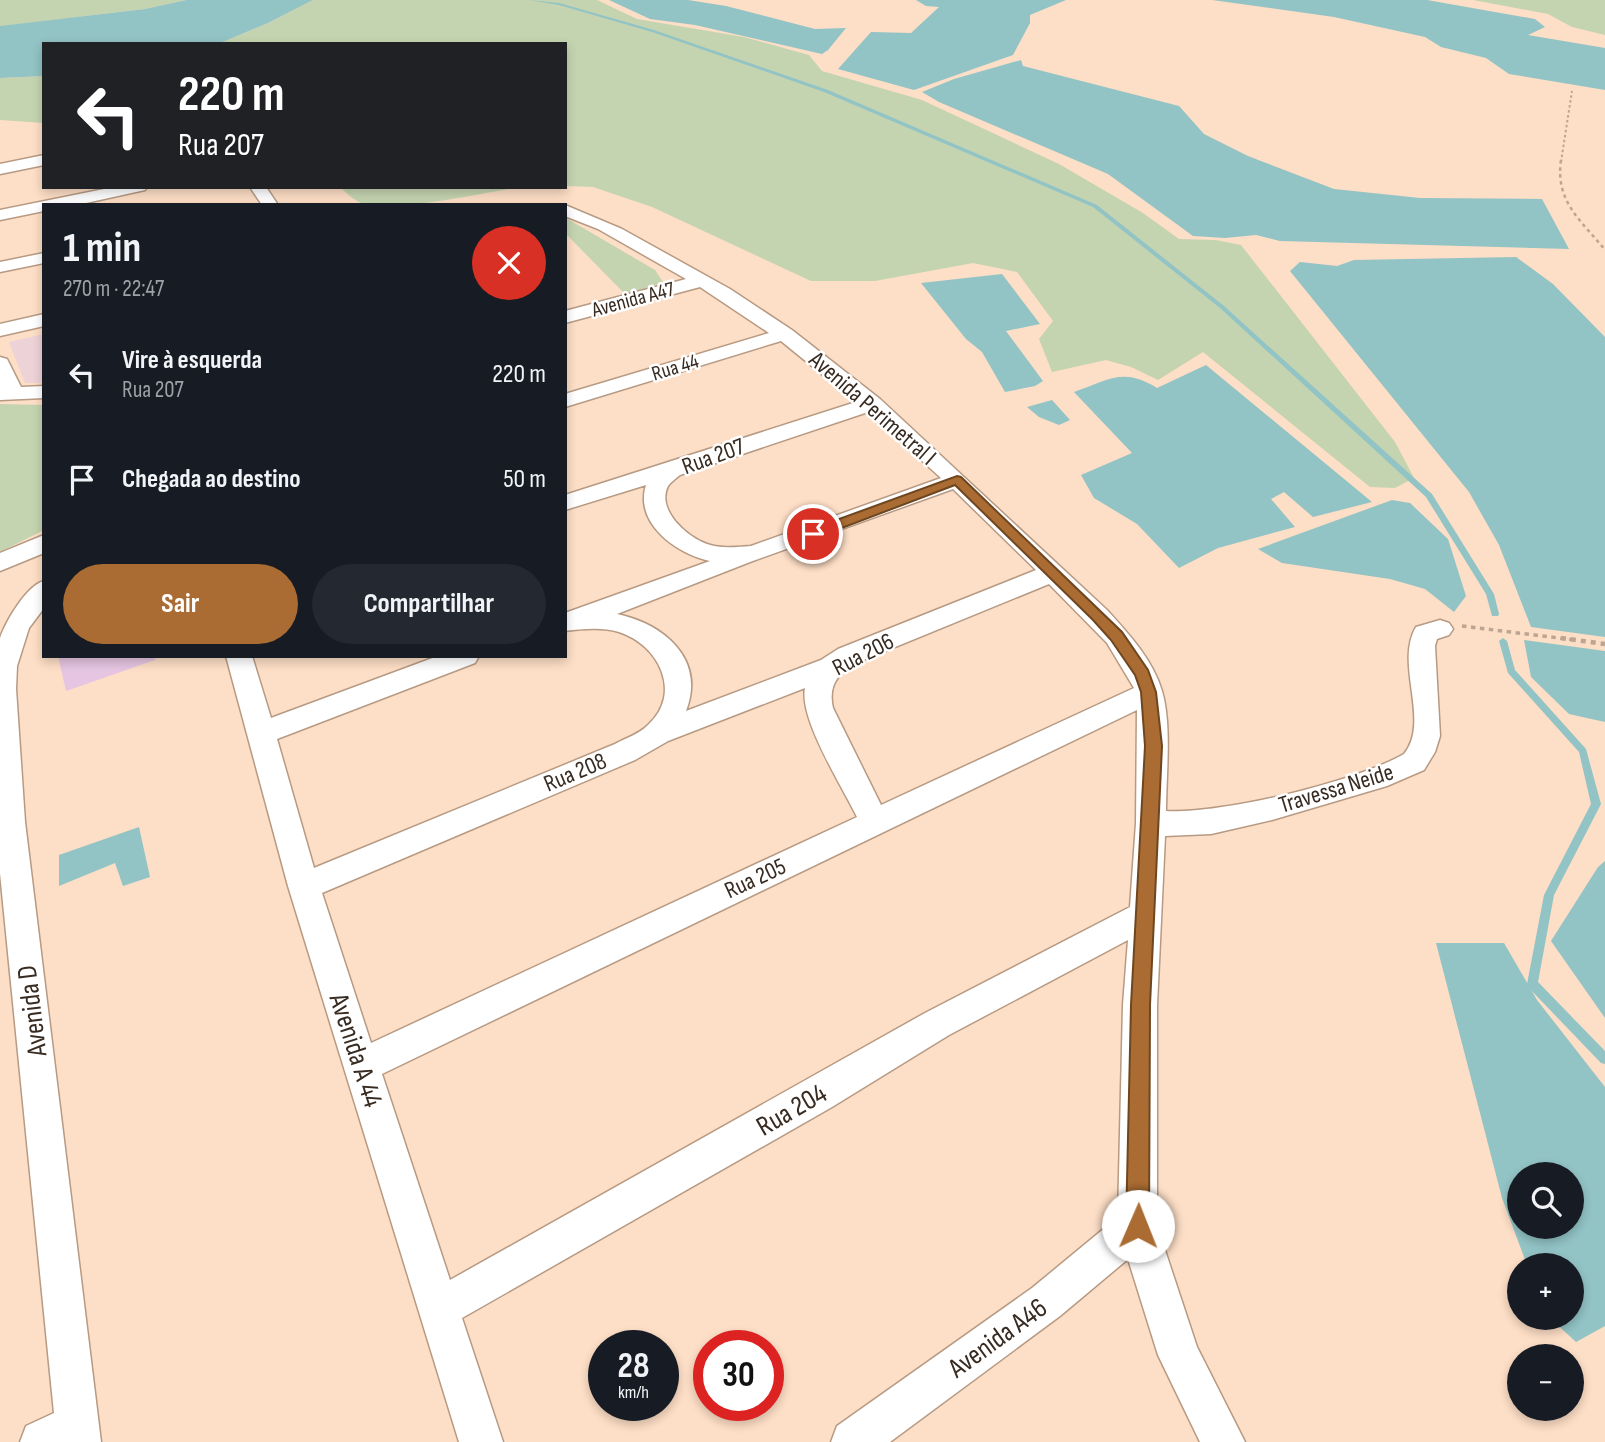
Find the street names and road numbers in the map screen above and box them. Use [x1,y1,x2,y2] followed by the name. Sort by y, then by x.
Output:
[588,276,678,323] street label: Avenida A47
[802,345,942,471] street label: Avenida Perimetral I
[649,349,702,386] street label: Rua 44
[678,432,749,481] street label: Rua 207
[828,627,899,682] street label: Rua 206
[539,746,611,799] street label: Rua 208
[1275,757,1397,820] street label: Travessa Neide
[720,852,791,905] street label: Rua 205
[11,963,55,1059] street label: Avenida D
[321,989,390,1112] street label: Avenida A 44
[751,1077,833,1143] street label: Rua 204
[941,1291,1054,1386] street label: Avenida A46

